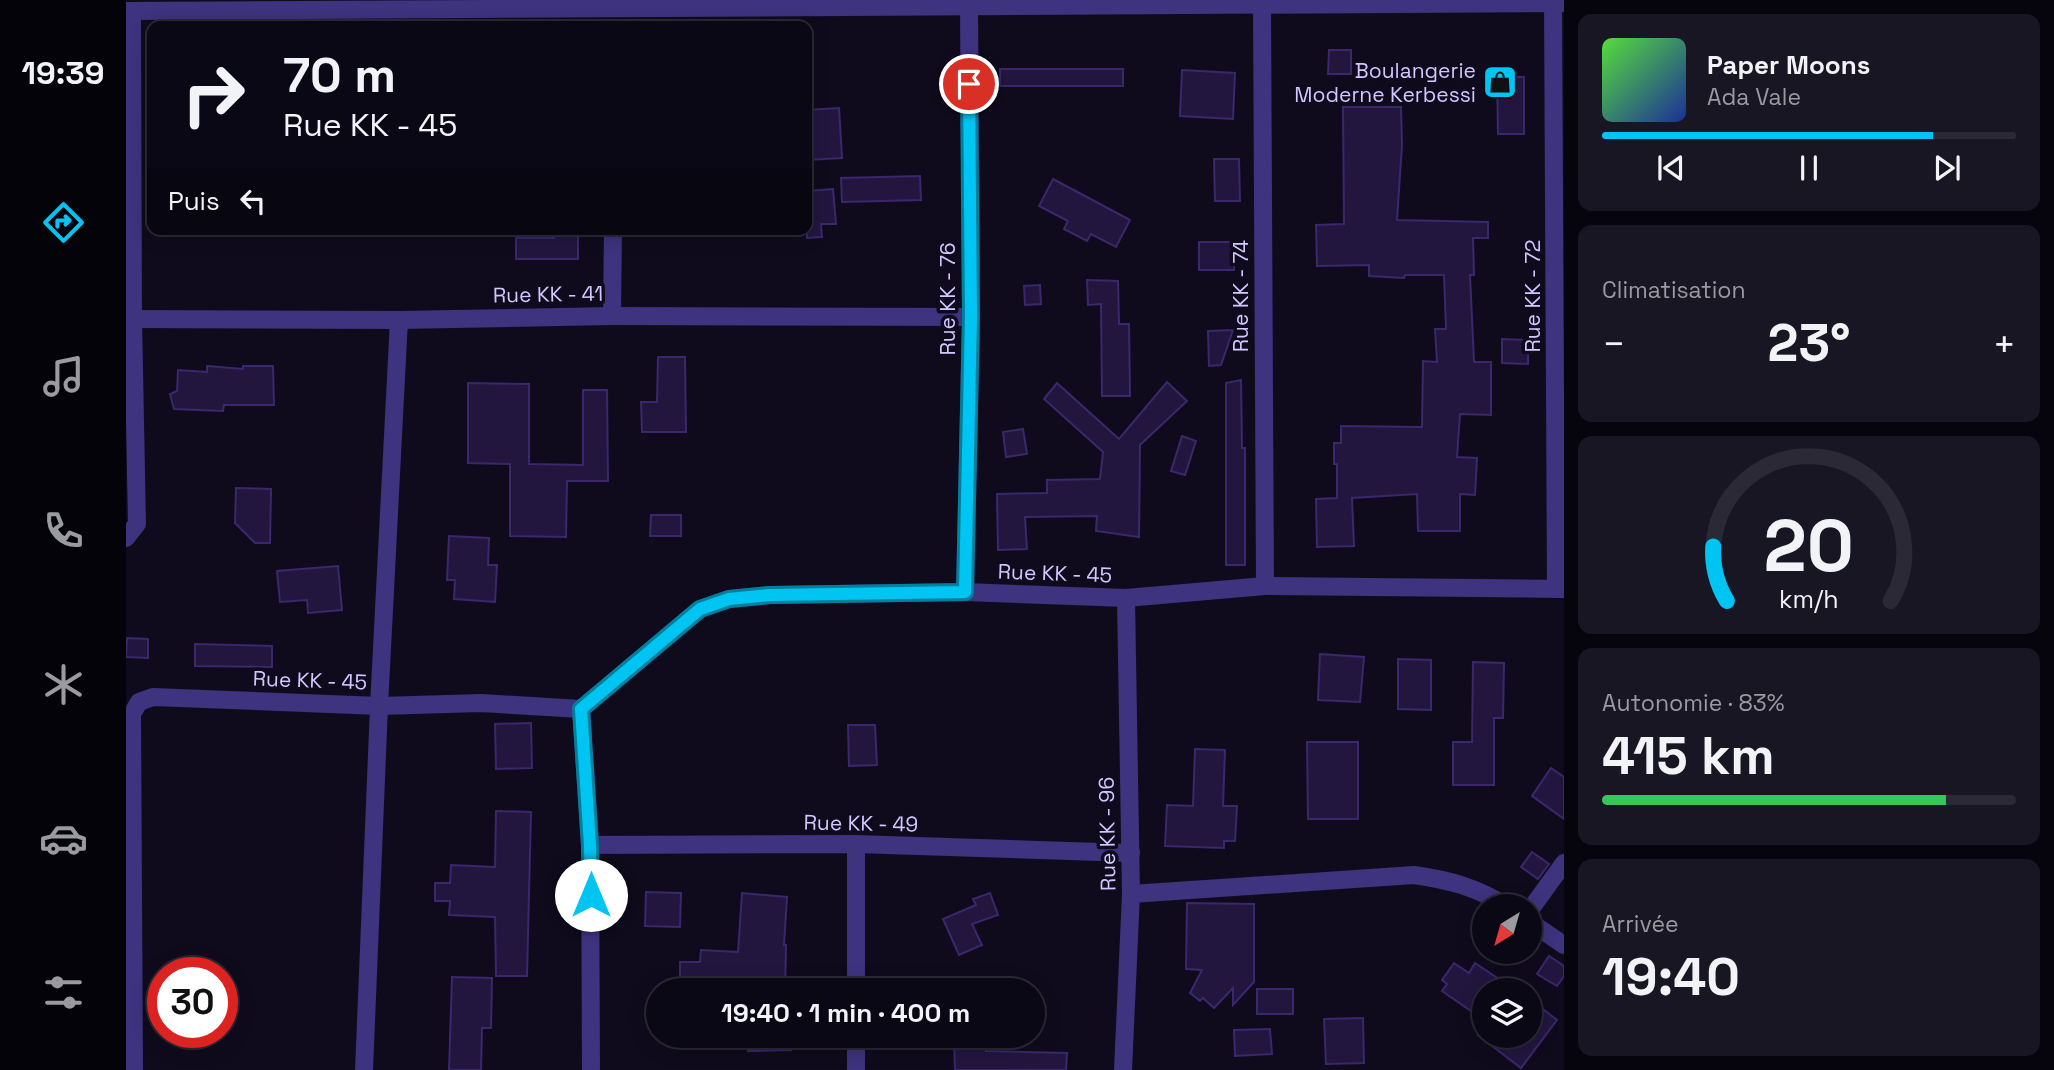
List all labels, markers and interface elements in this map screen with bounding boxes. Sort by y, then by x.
text: 70 m [283,44,396,106]
text: Paper Moons [1707,48,1870,82]
icon: right [168,49,259,140]
text: 19:39 [21,53,105,93]
pin [939,54,999,114]
place label: Boulangerie Moderne Kerbessi [1294,57,1476,108]
shop icon: Boulangerie Moderne Kerbessi [1481,63,1519,101]
icon: arrive [950,65,988,103]
text: Ada Vale [1707,82,1801,112]
text: Rue KK - 45 [283,105,457,145]
icon: previous [1652,149,1690,187]
icon: pause [1790,149,1828,187]
icon: next [1928,149,1966,187]
icon: left [234,182,272,220]
text: Puis [168,184,220,218]
icon: directions [39,198,88,247]
street label: Rue KK - 74 [1227,240,1254,352]
street label: Rue KK - 72 [1519,240,1546,353]
street label: Rue KK - 76 [934,242,961,356]
text: Climatisation [1602,275,1746,305]
street label: Rue KK - 41 [493,280,603,308]
text: 23° [1768,310,1851,376]
text: − [1602,320,1626,368]
text: + [1992,320,2016,368]
icon: music [39,352,88,401]
text: 20 [1764,499,1854,592]
icon: phone [39,506,88,555]
street label: Rue KK - 45 [997,558,1113,588]
text: km/h [1779,583,1839,615]
icon: climate [39,660,88,709]
street label: Rue KK - 45 [252,665,368,695]
text: Autonomie · 83% [1602,688,1784,718]
text: 415 km [1602,723,1775,789]
street label: Rue KK - 96 [1093,777,1121,891]
street label: Rue KK - 49 [803,809,919,837]
icon: car [39,814,88,863]
position arrow [554,858,628,932]
north arrow [1472,894,1542,964]
map controls [1472,894,1542,1048]
text: Arrivée [1602,909,1679,939]
text: 19:40 [1602,944,1740,1010]
speed limit sign: 30 [147,957,238,1048]
icon: filters [39,968,88,1017]
button: layers [1472,978,1542,1048]
text: 19:40 · 1 min · 400 m [721,996,970,1030]

